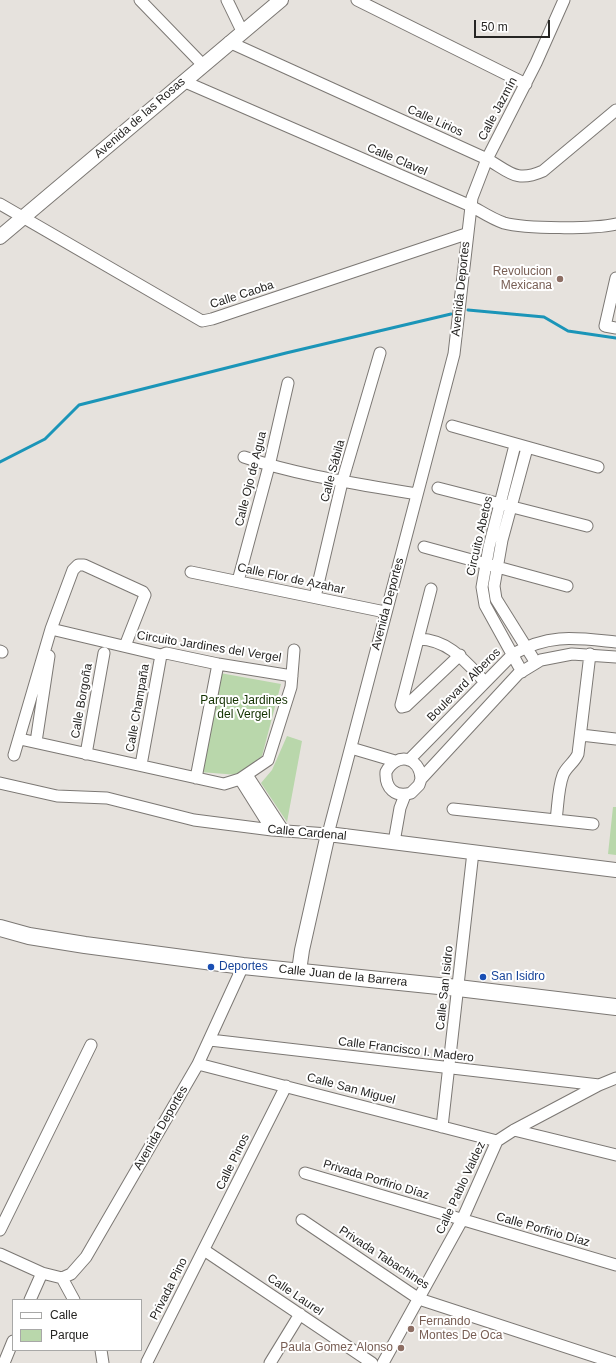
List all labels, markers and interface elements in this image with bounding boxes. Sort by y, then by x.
scale bar [476,12,552,38]
text: 50 m [481,20,508,34]
street label: Avenida de las Rosas [92,75,188,161]
street label: Calle Jazmín [475,75,521,143]
street label: Calle Lirios [405,102,465,140]
street label: Calle Clavel [365,141,429,179]
street label: Avenida Deportes [449,241,473,337]
place label: Revolucion Mexicana [493,265,552,293]
marker: Revolucion Mexicana [555,274,565,284]
street label: Calle Caoba [208,278,276,312]
street label: Calle Ojo de Agua [232,430,270,528]
street label: Calle Sábila [318,438,348,504]
street label: Circuito Abetos [464,495,496,577]
street label: Avenida Deportes [369,556,407,652]
street label: Calle Flor de Azahar [236,561,346,597]
street label: Circuito Jardines del Vergel [136,628,282,666]
street label: Boulevard Alberos [424,645,504,725]
street label: Calle Borgoña [68,662,96,740]
street label: Calle Champaña [123,663,153,753]
park label: Parque Jardines del Vergel [200,694,288,722]
street label: Calle Cardenal [267,822,347,844]
street label: Calle San Isidro [433,945,457,1031]
place label: Deportes [219,960,268,974]
marker: Deportes [206,962,216,972]
street label: Calle Juan de la Barrera [278,962,408,990]
place label: San Isidro [491,970,545,984]
marker: San Isidro [478,972,488,982]
street label: Calle Francisco I. Madero [337,1035,475,1065]
street label: Calle San Miguel [305,1070,397,1108]
street label: Avenida Deportes [131,1083,191,1173]
street label: Calle Pinos [213,1132,253,1192]
street label: Calle Pablo Valdez [433,1139,489,1237]
street label: Privada Porfirio Díaz [321,1157,431,1203]
street label: Calle Porfirio Díaz [495,1210,591,1250]
street label: Privada Tabachines [336,1223,432,1293]
street label: Privada Pino [147,1255,191,1323]
street label: Calle Laurel [264,1271,326,1319]
legend [12,1299,142,1351]
text: Calle [50,1308,77,1322]
place label: Fernando Montes De Oca [419,1315,502,1343]
marker: Fernando Montes De Oca [406,1324,416,1334]
text: Parque [50,1328,89,1342]
place label: Paula Gomez Alonso [280,1341,393,1355]
marker: Paula Gomez Alonso [396,1343,406,1353]

